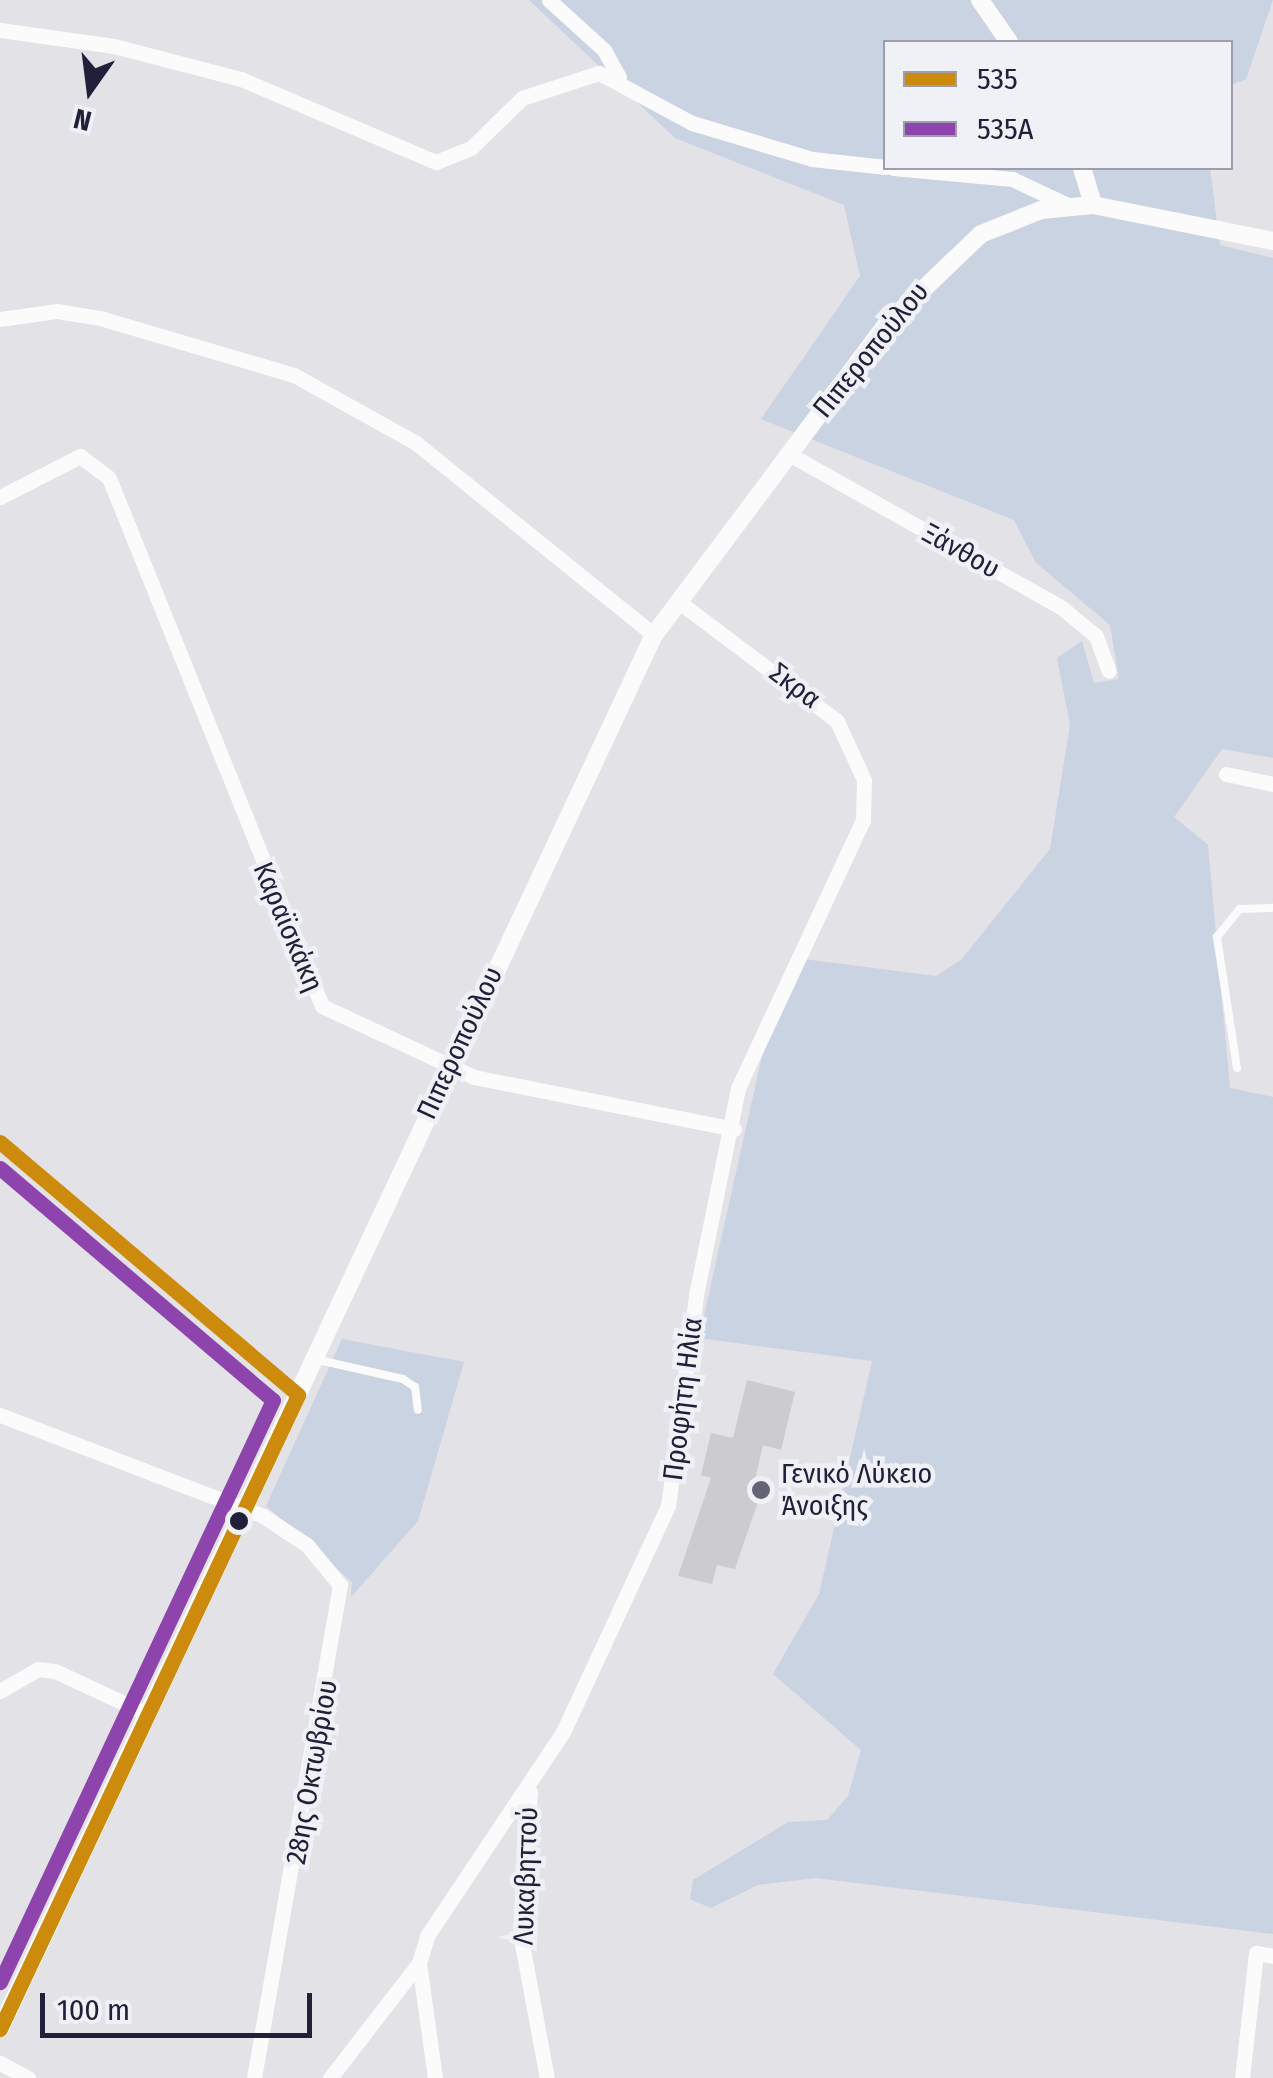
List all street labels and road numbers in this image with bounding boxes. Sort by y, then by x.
street label: Πιπεροπούλου [806,275,936,425]
street label: Ξάνθου [917,516,1005,586]
street label: Σκρα [763,656,827,716]
street label: Καραϊσκάκη [246,857,330,997]
street label: Πιπεροπούλου [410,961,510,1125]
street label: Προφήτη Ηλία [656,1316,710,1482]
street label: 28ης Οκτωβρίου [279,1677,345,1867]
street label: Λυκαβηττού [507,1806,545,1946]

